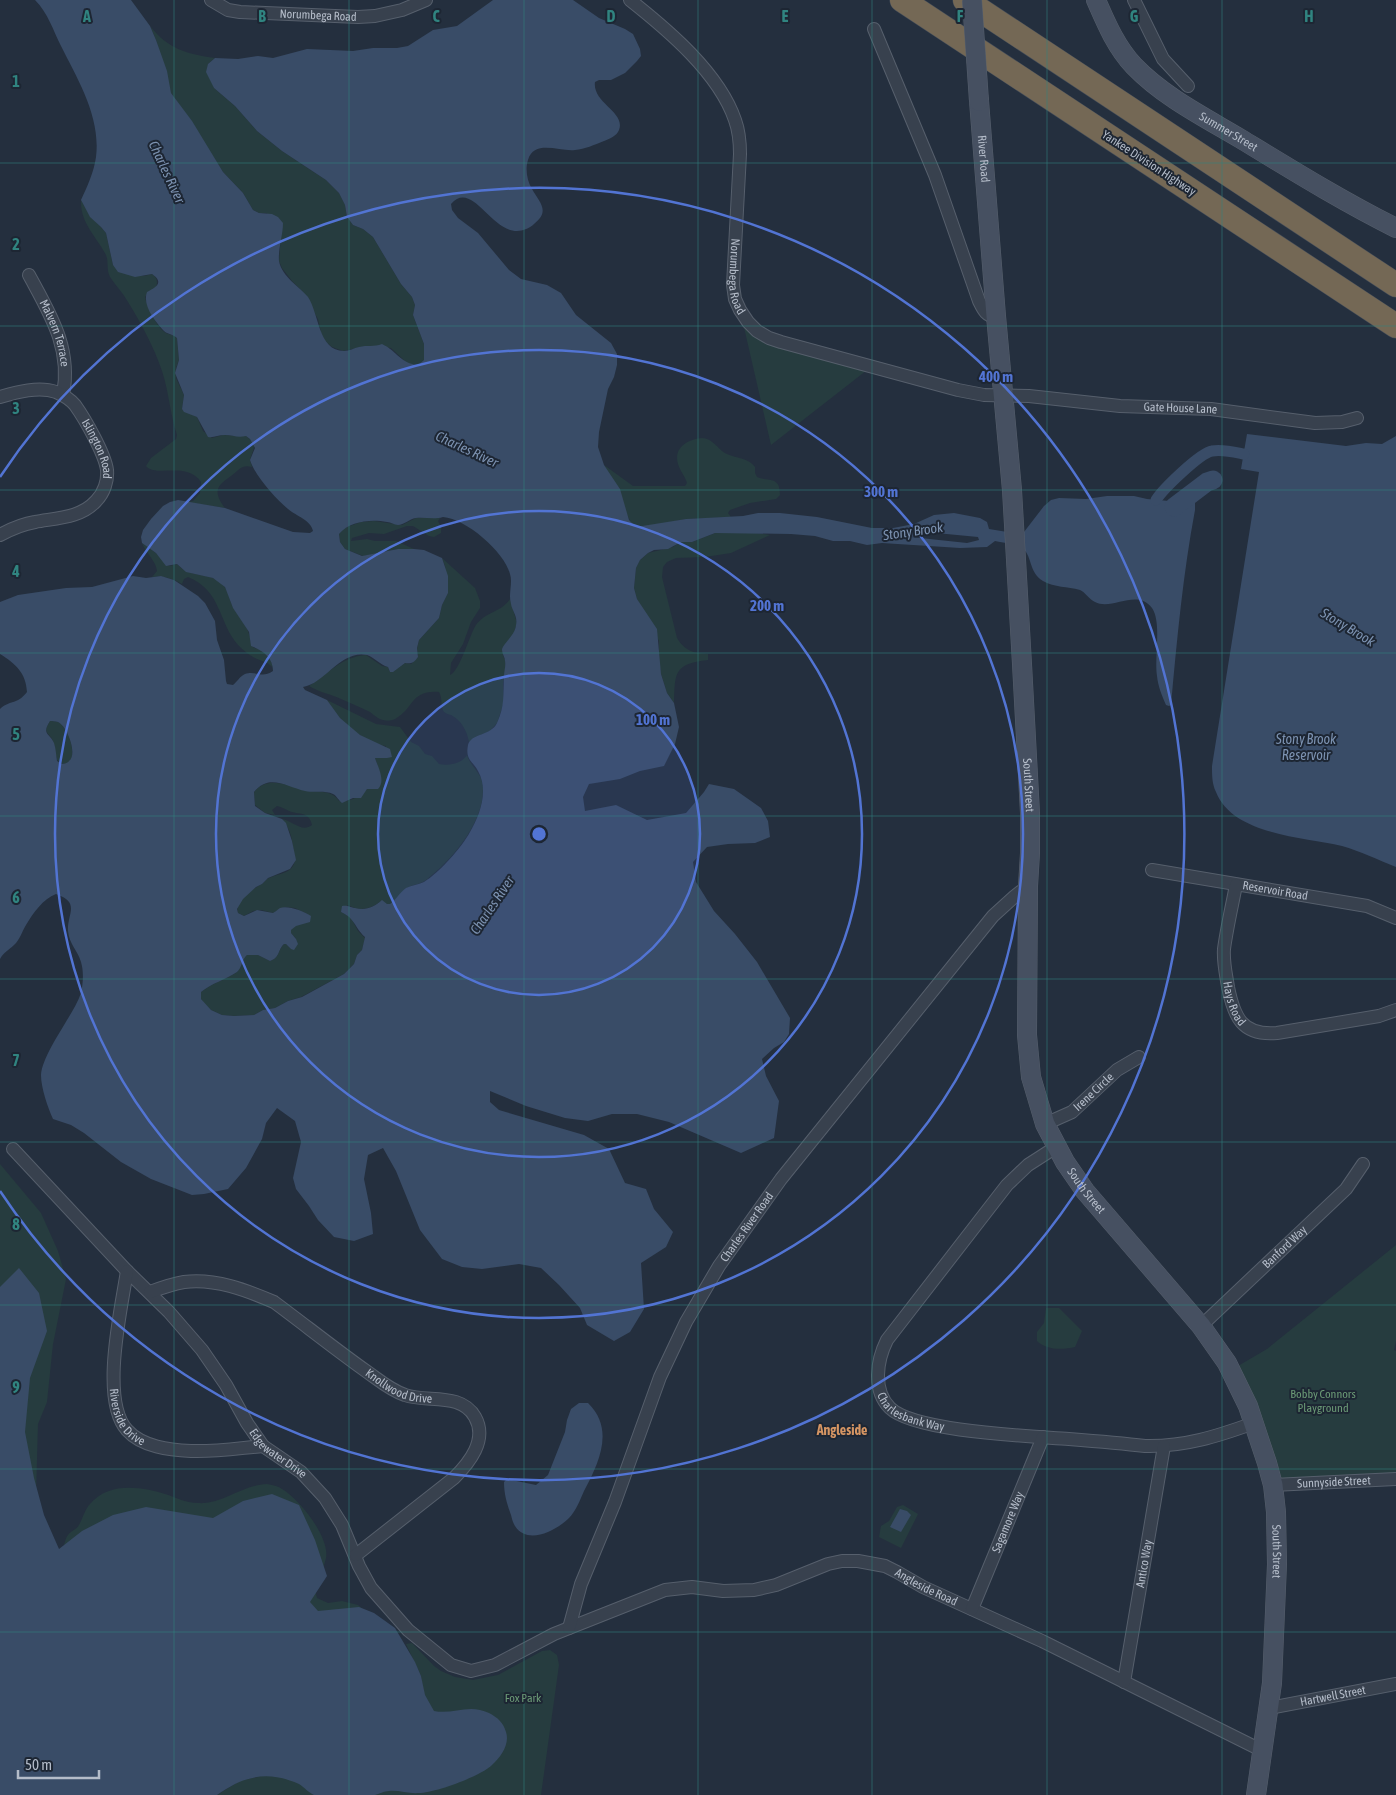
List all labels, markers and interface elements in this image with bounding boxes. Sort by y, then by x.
text: A [82,7,91,25]
text: B [258,7,266,25]
street label: Norumbega Road [279,7,357,24]
text: C [432,7,440,25]
text: D [607,7,616,25]
text: E [782,7,789,25]
text: F [957,7,964,25]
text: G [1130,7,1139,25]
text: H [1304,7,1314,25]
text: 1 [12,72,20,90]
street label: Summer Street [1197,109,1261,155]
street label: Yankee Division Highway [1099,127,1199,199]
street label: River Road [975,135,992,183]
water label: Charles River [146,138,189,206]
text: 2 [12,235,20,253]
street label: Norumbega Road [726,238,748,317]
street label: Malvern Terrace [37,297,72,367]
text: 400 m [978,368,1013,385]
text: 3 [12,399,20,417]
street label: Gate House Lane [1143,400,1218,417]
street label: Islington Road [79,416,114,479]
water label: Charles River [433,428,501,471]
text: 300 m [864,483,898,500]
water label: Stony Brook [881,519,945,543]
text: 4 [11,562,20,580]
text: 200 m [750,597,784,614]
water label: Stony Brook [1317,604,1379,650]
text: 100 m [636,711,670,728]
text: 5 [12,725,20,743]
water label: Stony Brook Reservoir [1275,731,1337,763]
street label: South Street [1020,758,1037,813]
centre of rings [530,825,548,843]
water label: Charles River [467,872,518,937]
street label: Reservoir Road [1242,878,1309,903]
text: 6 [12,888,20,906]
street label: Hays Road [1220,980,1249,1029]
text: 7 [12,1051,20,1069]
street label: Irene Circle [1071,1070,1116,1114]
street label: South Street [1064,1165,1109,1217]
street label: Charles River Road [717,1190,776,1264]
text: 8 [12,1215,20,1233]
street label: Banford Way [1259,1223,1310,1271]
street label: Knollwood Drive [363,1366,433,1406]
text: 9 [12,1378,20,1396]
park label: Bobby Connors Playground [1290,1387,1356,1415]
street label: Riverside Drive [107,1388,147,1448]
street label: Charlesbank Way [874,1390,946,1434]
district label: Angleside [816,1422,867,1438]
street label: Edgewater Drive [246,1426,310,1481]
street label: Sunnyside Street [1297,1473,1372,1491]
street label: Sagamore Way [989,1489,1027,1555]
street label: South Street [1269,1524,1284,1579]
street label: Antico Way [1133,1539,1155,1589]
street label: Angleside Road [893,1565,960,1609]
street label: Hartwell Street [1299,1683,1367,1709]
park label: Fox Park [505,1691,542,1705]
scale bar [18,1748,99,1780]
text: 50 m [25,1756,52,1773]

